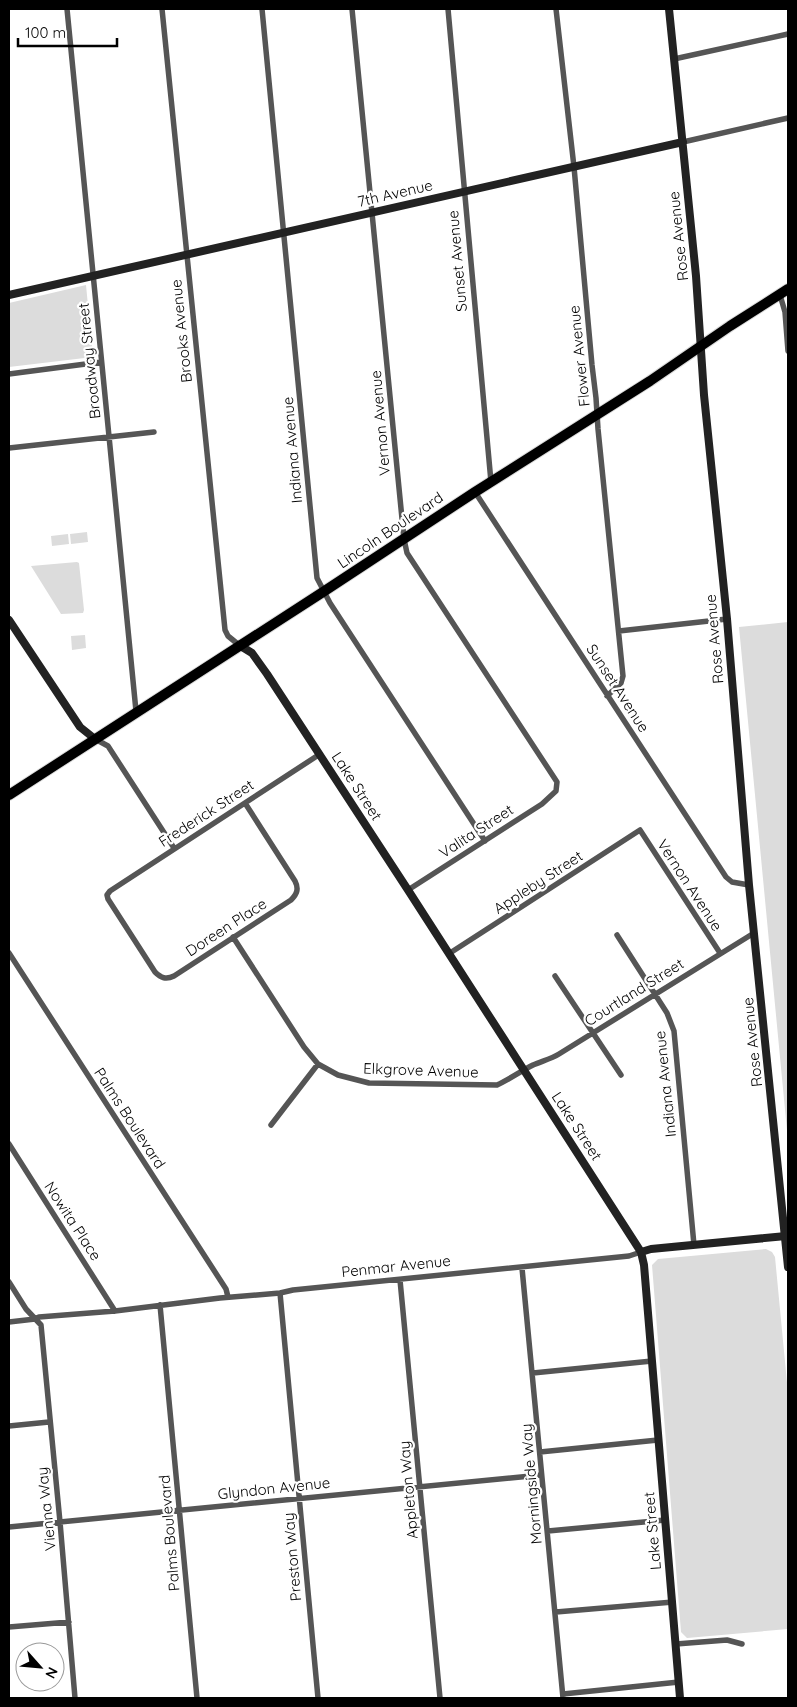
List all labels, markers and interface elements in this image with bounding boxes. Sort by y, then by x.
scale bar [18,15,116,47]
text: 100 m [25,23,66,42]
street label: 7th Avenue [355,175,435,211]
street label: Rose Avenue [664,190,692,282]
street label: Sunset Avenue [443,210,471,312]
street label: Brooks Avenue [166,278,196,384]
street label: Broadway Street [73,302,105,420]
street label: Flower Avenue [564,304,594,408]
street label: Vernon Avenue [366,370,394,476]
street label: Indiana Avenue [278,396,306,504]
street label: Lincoln Boulevard [334,488,446,572]
street label: Rose Avenue [701,593,727,685]
street label: Sunset Avenue [582,640,654,736]
street label: Lake Street [328,748,386,824]
street label: Frederick Street [155,775,257,851]
street label: Valita Street [435,800,517,862]
street label: Vernon Avenue [653,836,727,934]
street label: Appleby Street [490,846,586,918]
street label: Doreen Place [182,894,270,960]
street label: Courtland Street [581,954,687,1030]
street label: Rose Avenue [738,996,766,1088]
street label: Indiana Avenue [650,1030,680,1138]
street label: Elkgrove Avenue [363,1058,479,1082]
street label: Palms Boulevard [90,1064,170,1172]
street label: Lake Street [548,1088,606,1164]
street label: Nowita Place [40,1178,106,1264]
street label: Penmar Avenue [340,1251,452,1281]
street label: Morningside Way [516,1423,546,1545]
street label: Appleton Way [394,1440,422,1540]
street label: Vienna Way [32,1466,60,1552]
street label: Glyndon Avenue [217,1473,331,1503]
street label: Palms Boulevard [154,1474,184,1592]
street label: Lake Street [639,1491,665,1571]
street label: Preston Way [279,1512,305,1602]
north arrow [15,1642,65,1692]
text: N [41,1664,62,1682]

